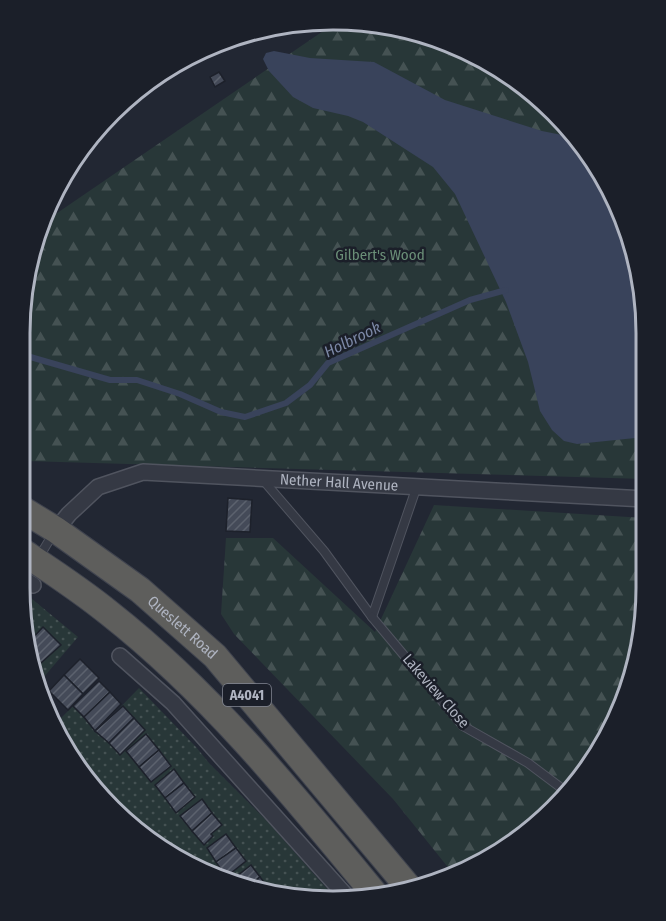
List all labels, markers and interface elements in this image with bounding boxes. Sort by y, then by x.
park label: Gilbert's Wood [335,246,425,264]
water label: Holbrook [321,318,384,361]
street label: Nether Hall Avenue [279,470,399,495]
street label: Queslett Road [144,592,221,663]
street label: Lakeview Close [399,650,473,732]
road number: A4041 [223,684,271,706]

